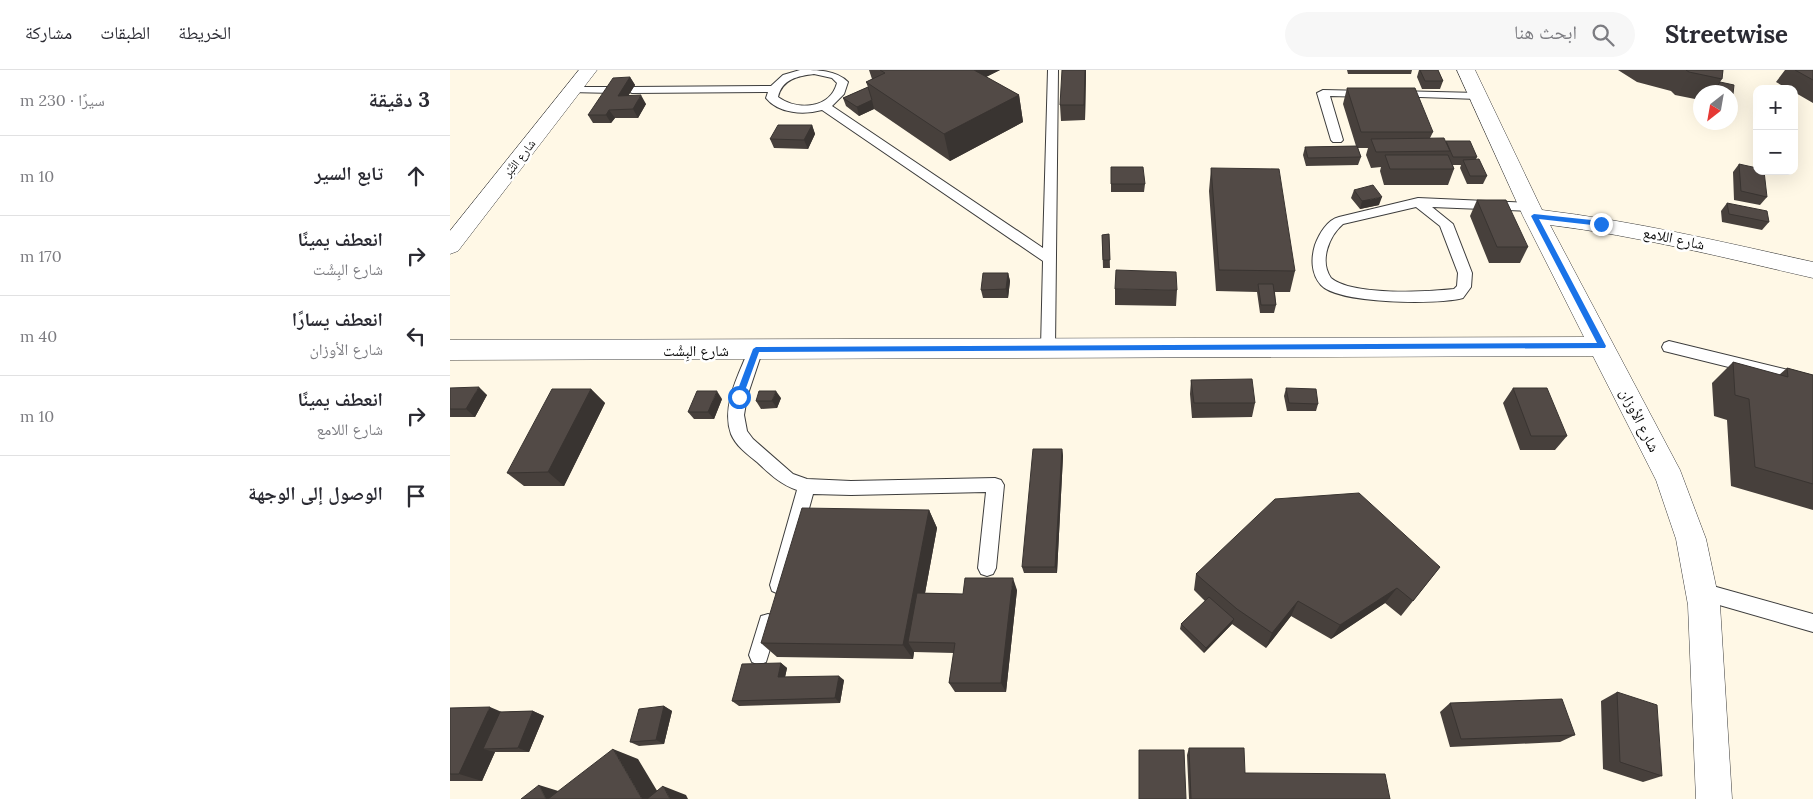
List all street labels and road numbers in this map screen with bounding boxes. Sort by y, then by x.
street label: شارع التِّبْر [499,136,539,181]
street label: شارع اللامع [1641,222,1707,255]
street label: شارع البِشْت [663,341,729,362]
street label: شارع الأوزان [1615,385,1664,456]

